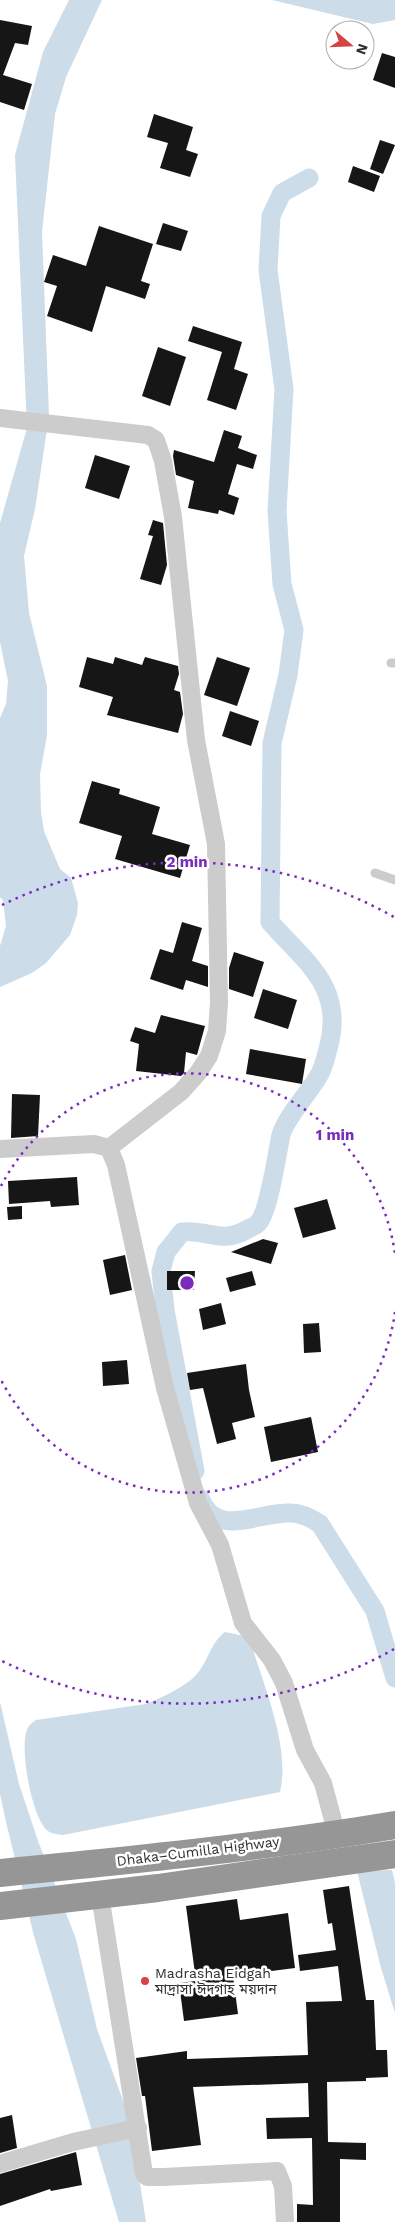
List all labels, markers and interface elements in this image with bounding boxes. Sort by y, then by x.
north arrow [325,20,375,70]
text: N [353,42,372,57]
text: 2 min [166,853,208,871]
text: 1 min [316,1126,354,1144]
centre of rings [178,1274,196,1292]
street label: Dhaka–Cumilla Highway [116,1833,281,1869]
place label: Madrasha Eidgah মাদ্রাসা ঈদগাহ ময়দান [154,1965,277,1997]
marker: Madrasha Eidgah মাদ্রাসা ঈদগাহ ময়দান [139,1975,151,1987]

